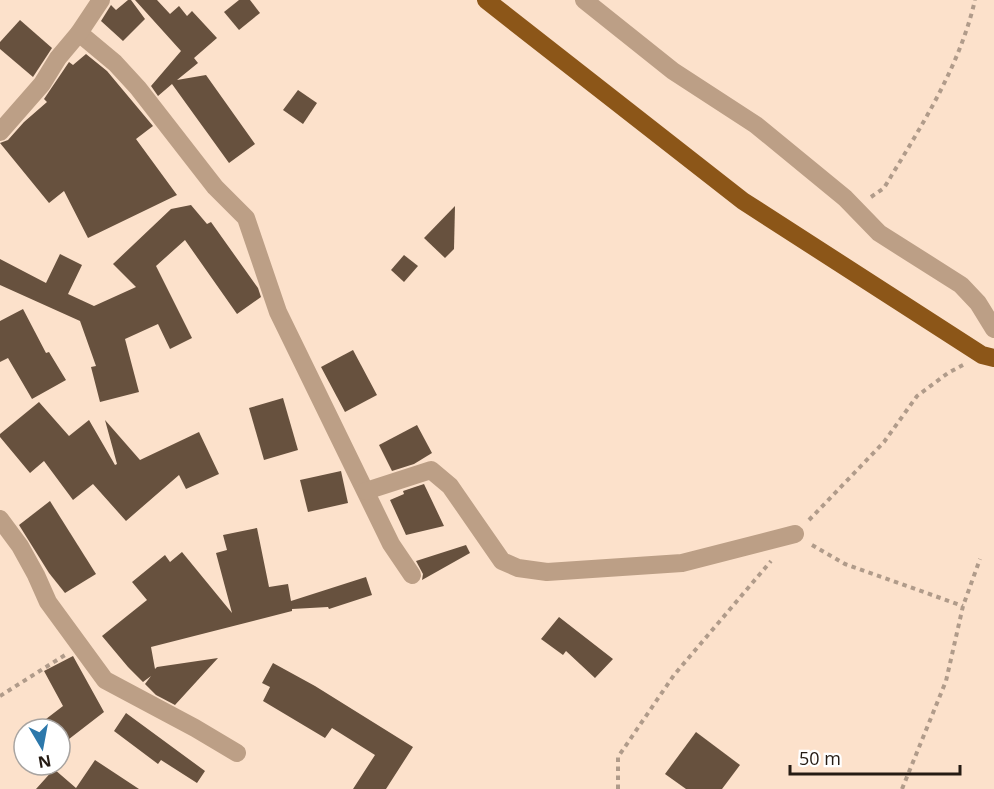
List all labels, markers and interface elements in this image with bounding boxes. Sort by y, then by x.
north arrow [12,717,72,777]
scale bar [790,738,960,776]
text: 50 m [799,746,841,770]
text: N [36,750,53,774]

